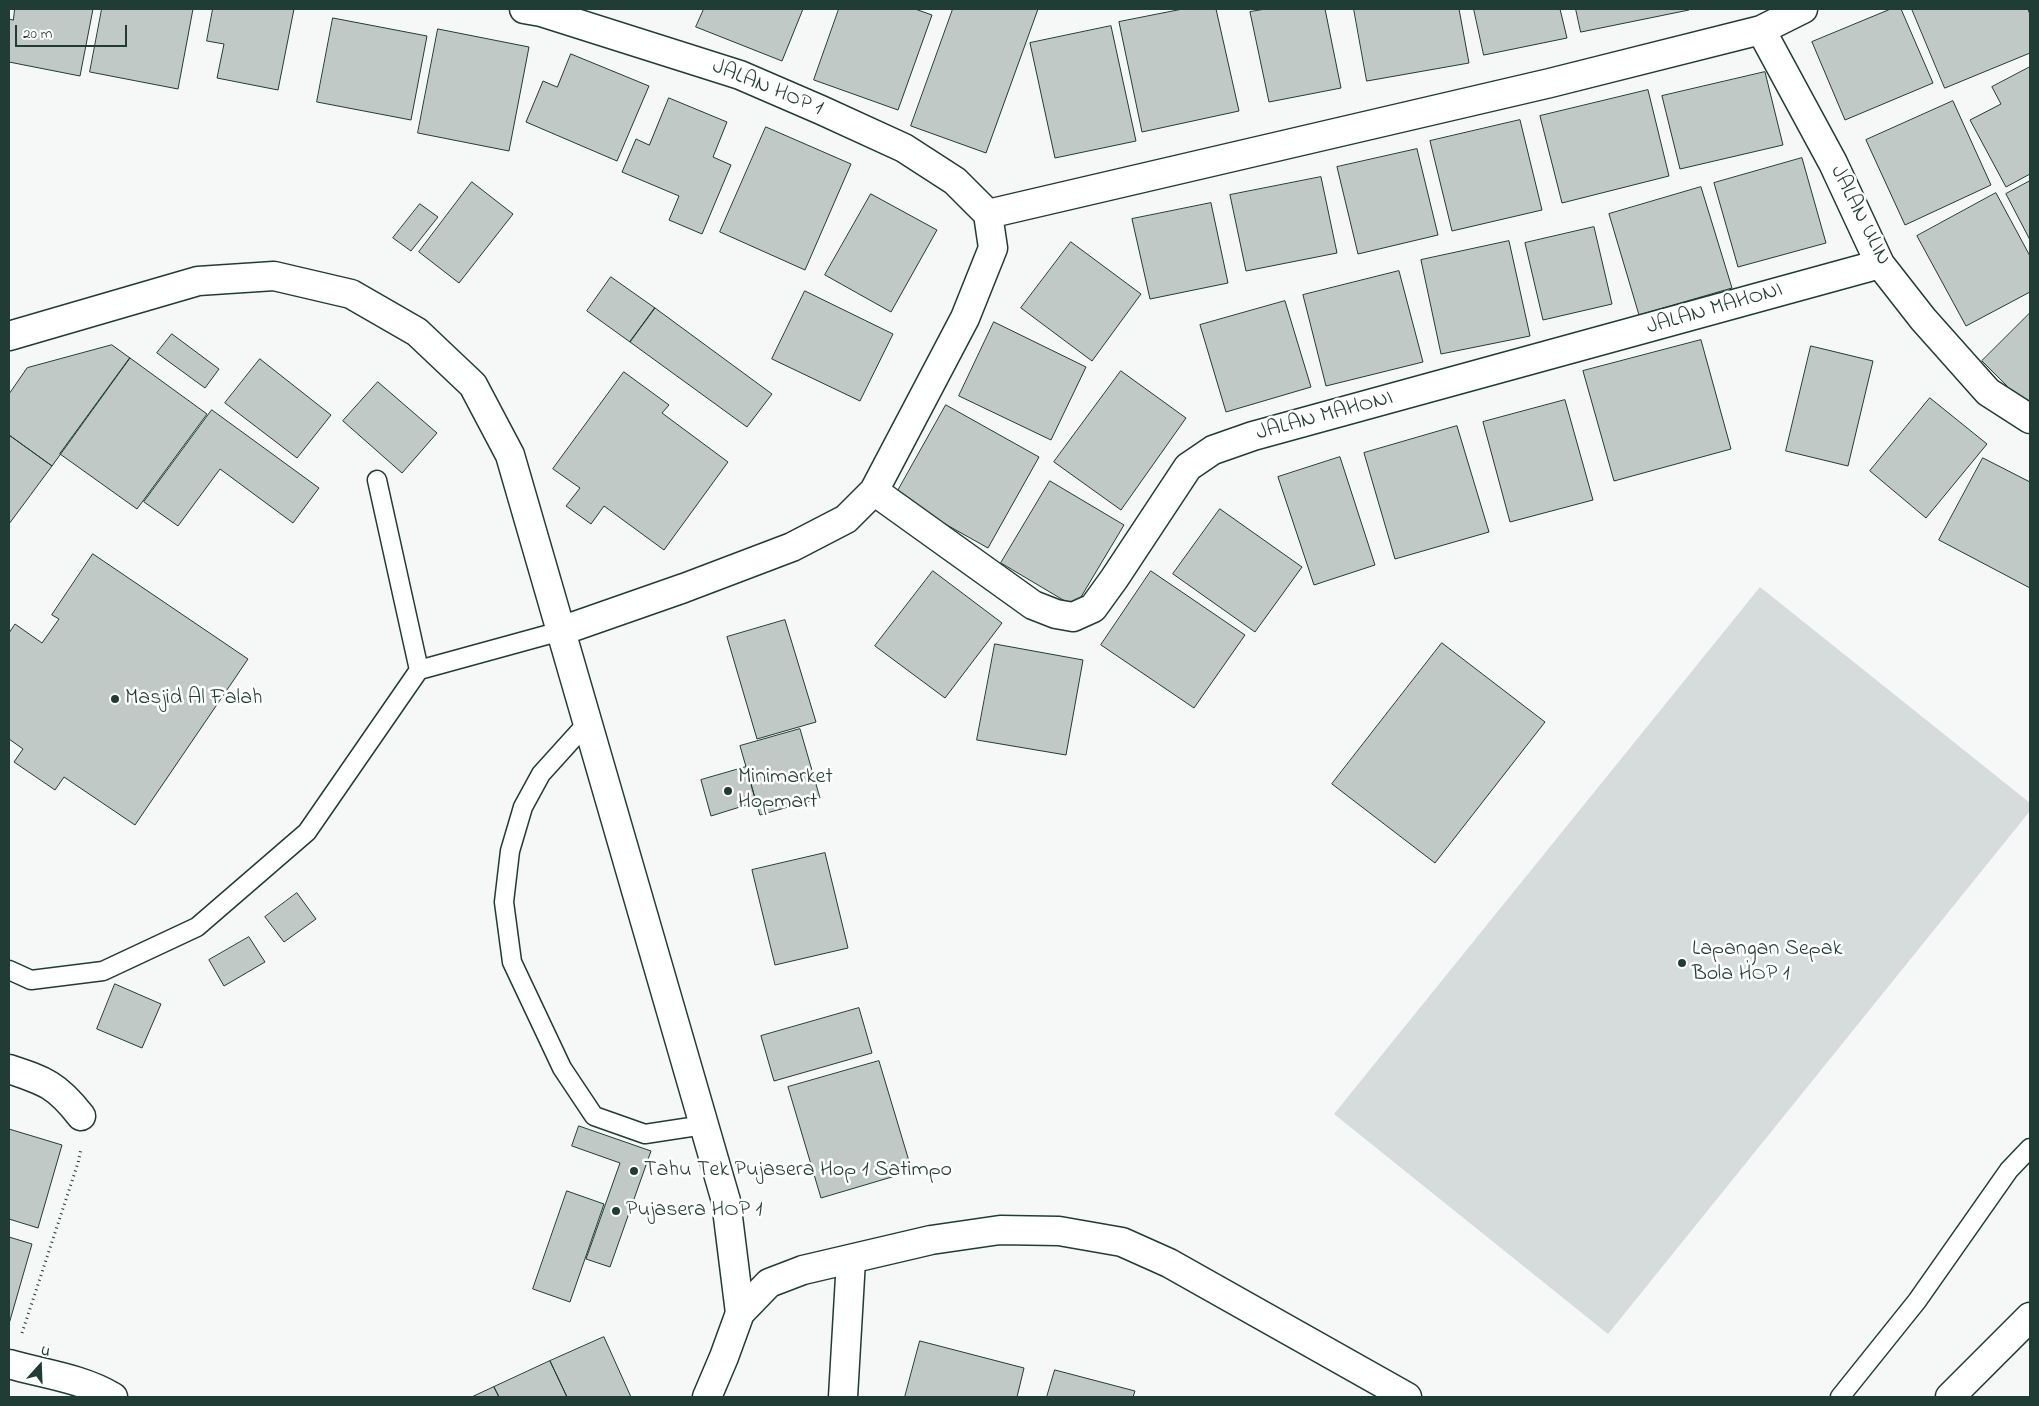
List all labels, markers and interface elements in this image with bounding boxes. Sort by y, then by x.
scale bar [18,15,130,47]
text: 20 m [23,23,52,45]
street label: JALAN HOP 1 [708,55,826,123]
street label: JALAN ULIN [1823,162,1895,270]
street label: JALAN MAHONI [1644,278,1786,342]
street label: JALAN MAHONI [1254,386,1396,448]
place label: Masjid Al Falah [125,686,263,712]
marker: Masjid Al Falah [109,693,121,705]
place label: Minimarket Hopmart [738,765,833,816]
marker: Minimarket Hopmart [722,785,734,797]
place label: Lapangan Sepak Bola HOP 1 [1692,937,1842,988]
marker: Lapangan Sepak Bola HOP 1 [1676,957,1688,969]
place label: Tahu Tek Pujasera Hop 1 Satimpo [644,1158,952,1184]
marker: Tahu Tek Pujasera Hop 1 Satimpo [628,1165,640,1177]
place label: Pujasera HOP 1 [626,1198,763,1224]
marker: Pujasera HOP 1 [610,1205,622,1217]
text: U [38,1340,53,1363]
north arrow [15,1341,65,1391]

